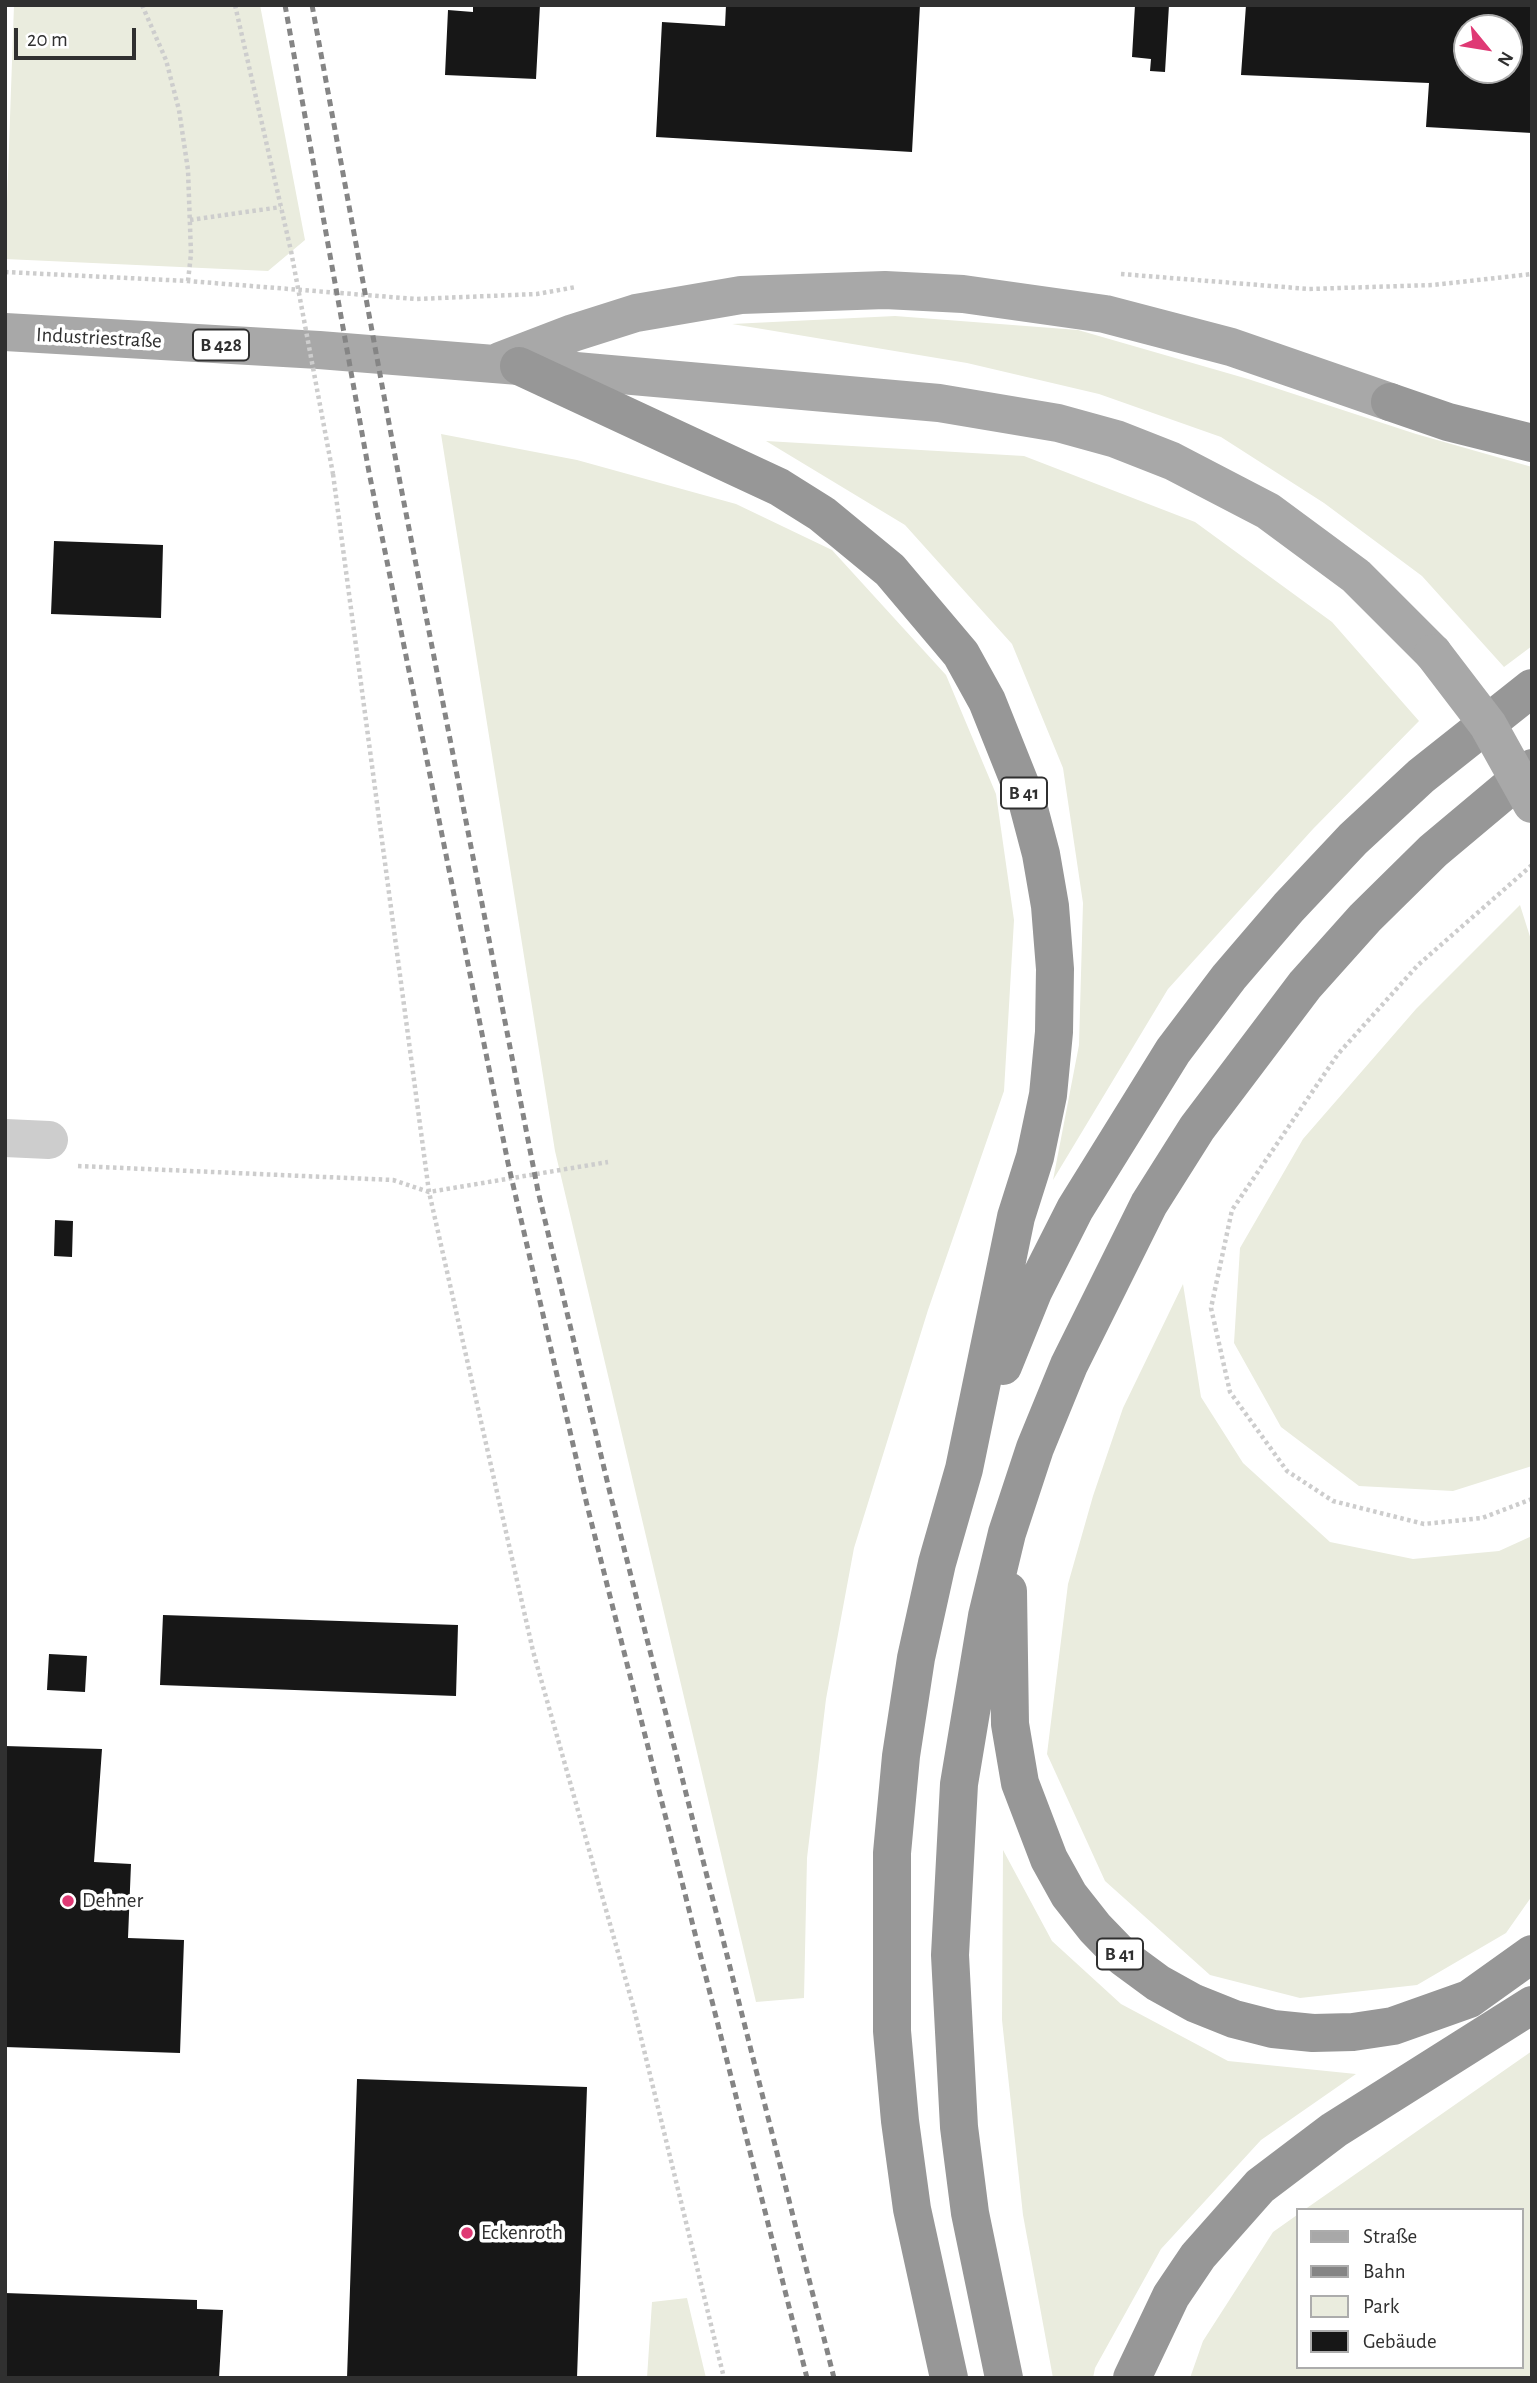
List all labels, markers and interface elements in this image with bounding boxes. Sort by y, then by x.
scale bar [18,14,140,58]
north arrow [1453,14,1523,84]
text: 20 m [27,29,68,50]
text: N [1493,48,1516,69]
street label: Industriestraße [35,322,163,354]
road number: B 428 [193,330,249,360]
road number: B 41 [1001,778,1047,808]
place label: Dehner [82,1888,143,1914]
marker: Dehner [60,1893,76,1909]
road number: B 41 [1097,1938,1143,1970]
legend [1296,2208,1523,2369]
place label: Eckenroth [481,2220,563,2246]
marker: Eckenroth [459,2225,475,2241]
text: Straße [1363,2226,1417,2247]
text: Bahn [1363,2261,1406,2282]
text: Park [1363,2296,1399,2317]
text: Gebäude [1363,2331,1437,2352]

